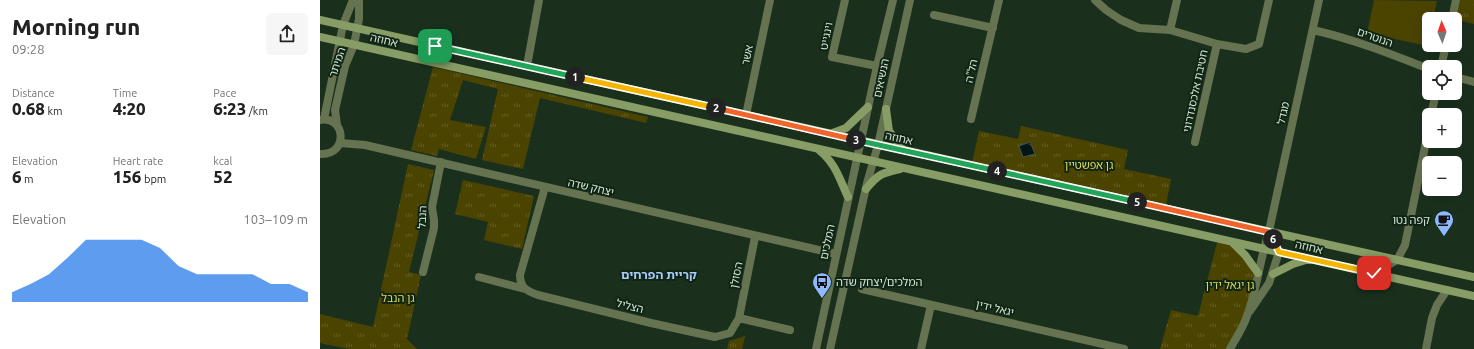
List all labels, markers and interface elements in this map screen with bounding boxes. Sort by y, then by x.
north arrow [1422,12,1462,52]
map controls [1422,12,1462,196]
button: share [266,13,308,55]
text: Morning run [12,14,140,39]
street label: וינגייט [817,21,835,51]
street label: הנוטרים [1355,25,1395,49]
pin [418,29,452,63]
street label: אחוזה [369,31,399,49]
icon: arrive [424,35,446,57]
text: 09:28 [12,42,45,56]
street label: אשר [739,44,755,66]
street label: המיתר [327,46,347,78]
street label: חטיבת אלכסנדרוני [1180,49,1210,133]
street label: הנשיאים [871,57,891,99]
street label: הל"ה [962,58,980,84]
button: locate [1422,60,1462,100]
pin: 1 [565,67,585,87]
text: 1 [572,71,578,83]
text: Distance [12,87,55,99]
text: Time [113,87,137,99]
text: Pace [213,87,237,99]
pin: 2 [706,98,726,118]
text: 0.68 [12,99,45,118]
text: 4:20 [113,99,146,118]
text: 6:23 [213,99,246,118]
street label: מגדל [1275,100,1291,126]
text: 2 [713,102,719,114]
text: km [45,105,63,117]
text: /km [246,105,268,117]
button: + [1422,108,1462,148]
street label: אחוזה [884,129,914,147]
pin: 3 [846,130,866,150]
text: 3 [853,134,859,146]
text: Elevation [12,155,58,167]
text: Heart rate [113,155,163,167]
text: kcal [213,155,232,167]
button: − [1422,156,1462,196]
park label: גן אפשטיין [1065,159,1113,171]
pin: 4 [987,161,1007,181]
text: 4 [994,165,1000,177]
text: 6 [12,167,22,186]
text: 156 [113,167,141,186]
text: 52 [213,167,233,186]
text: m [22,173,34,185]
text: bpm [141,173,166,185]
street label: יצחק שדה [567,176,615,198]
pin: 5 [1127,192,1147,212]
text: 5 [1134,196,1140,208]
street label: הנבל [416,205,428,229]
cafe icon: קפה נטו [1433,209,1455,237]
text: Elevation [12,212,66,226]
text: 103–109 m [243,212,308,226]
place label: קפה נטו [1393,214,1430,226]
street label: המלכים [817,223,837,261]
pin: 6 [1263,229,1283,249]
text: 6 [1270,233,1276,245]
street label: אחוזה [1294,238,1324,256]
pin [1357,256,1391,290]
street label: הסולן [727,261,745,289]
icon: check [1363,262,1385,284]
district label: קריית הפרחים [621,268,697,281]
bus stop icon: המלכים/יצחק שדה [811,271,833,299]
place label: המלכים/יצחק שדה [836,276,923,288]
park label: גן יגאל ידין [1206,279,1254,291]
park label: גן הנבל [381,292,415,304]
street label: הצליל [615,297,645,315]
street label: יגאל ידין [975,298,1015,318]

